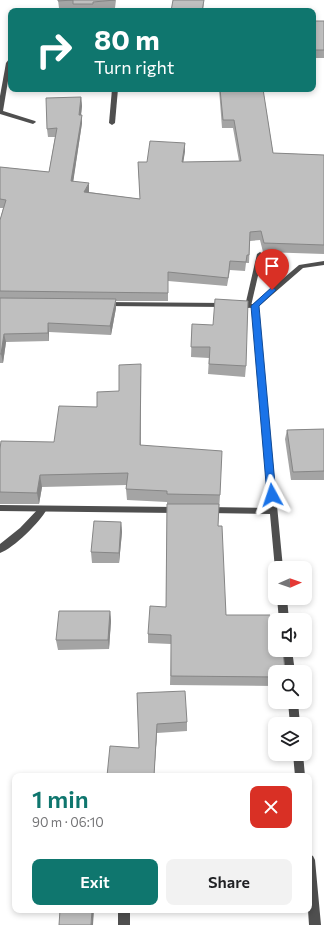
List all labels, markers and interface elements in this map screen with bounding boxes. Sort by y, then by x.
text: 80 m [94,22,160,56]
icon: right [28,24,80,76]
text: Turn right [94,56,174,78]
pin [255,249,289,290]
icon: arrive [261,255,283,277]
position arrow [251,474,293,516]
north arrow [268,561,312,605]
map controls [268,561,312,761]
button: sound [268,613,312,657]
button: search [268,665,312,709]
button: layers [268,717,312,761]
text: 1 min [32,784,89,813]
button: close [250,786,292,828]
text: 90 m · 06:10 [32,814,104,830]
button: Exit [32,859,158,905]
button: Share [166,859,292,905]

